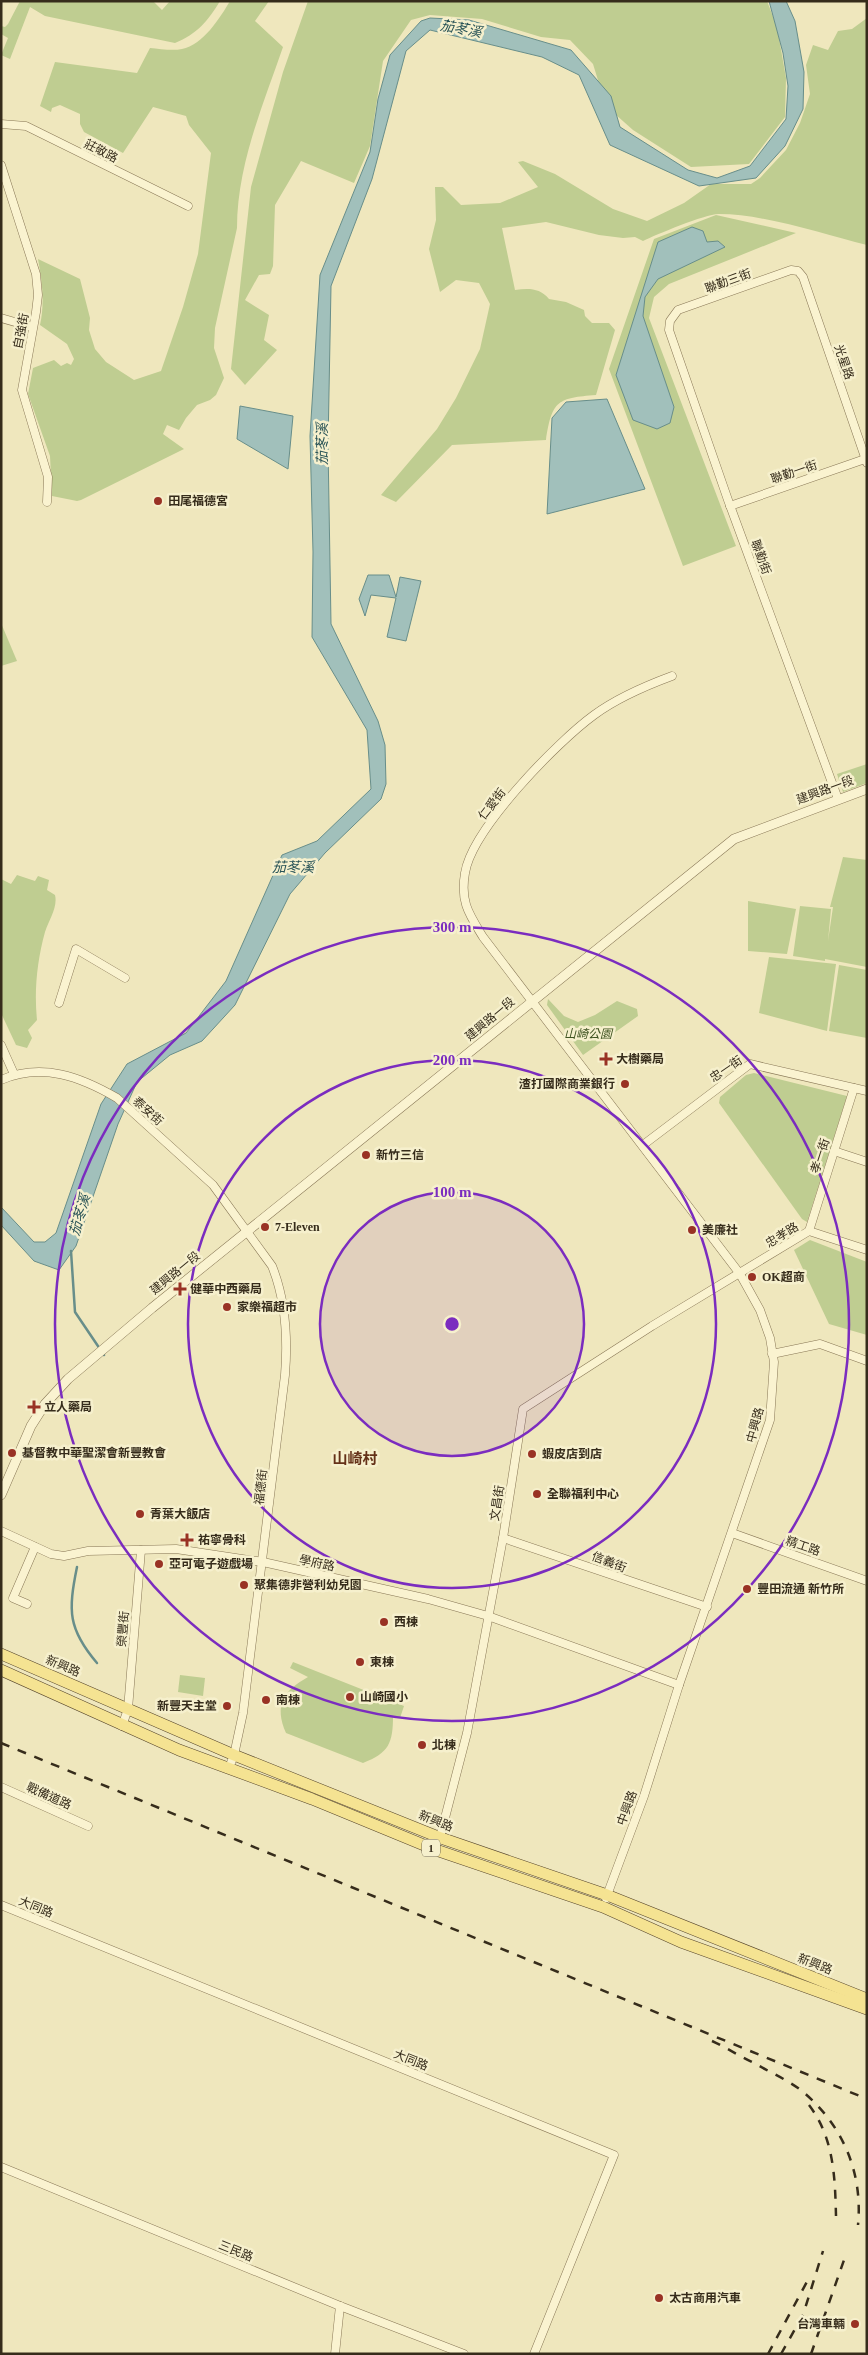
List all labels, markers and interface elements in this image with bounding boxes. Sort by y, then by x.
water label: 茄苳溪 [439,18,485,40]
street label: 莊敬路 [82,137,120,165]
street label: 聯勤三街 [703,266,753,296]
street label: 自強街 [11,312,31,350]
street label: 光星路 [832,343,856,381]
water label: 茄苳溪 [315,421,330,465]
street label: 聯勤一街 [769,458,819,486]
place label: 田尾福德宮 [168,494,228,508]
marker: 田尾福德宮 [152,495,164,507]
street label: 聯勤街 [748,538,774,576]
street label: 建興路一段 [794,773,856,807]
street label: 仁愛街 [475,786,509,822]
water label: 茄苳溪 [272,860,316,875]
text: 300 m [433,919,472,935]
street label: 建興路一段 [463,994,517,1044]
park label: 山崎公園 [564,1027,614,1041]
text: 200 m [433,1052,472,1068]
place label: 大樹藥局 [616,1052,664,1066]
marker: 大樹藥局 [600,1053,612,1065]
street label: 忠一街 [707,1053,745,1085]
place label: 渣打國際商業銀行 [519,1077,615,1091]
marker: 渣打國際商業銀行 [619,1078,631,1090]
street label: 泰安街 [130,1094,166,1128]
street label: 孝一街 [808,1137,832,1175]
place label: 新竹三信 [376,1148,424,1162]
marker: 新竹三信 [360,1149,372,1161]
text: 100 m [433,1184,472,1200]
water label: 茄苳溪 [67,1191,94,1237]
place label: 7-Eleven [275,1220,320,1234]
street label: 忠孝路 [763,1220,801,1250]
marker: 7-Eleven [259,1221,271,1233]
place label: 美廉社 [702,1223,738,1237]
marker: 美廉社 [686,1224,698,1236]
street label: 建興路一段 [147,1249,203,1297]
place label: OK超商 [762,1270,805,1284]
marker: OK超商 [746,1271,758,1283]
place label: 健華中西藥局 [190,1282,262,1296]
marker: 健華中西藥局 [174,1283,186,1295]
place label: 家樂福超市 [237,1300,297,1314]
marker: 家樂福超市 [221,1301,233,1313]
centre of rings [443,1315,461,1333]
place label: 立人藥局 [44,1400,92,1414]
marker: 立人藥局 [28,1401,40,1413]
street label: 中興路 [744,1406,766,1444]
place label: 基督教中華聖潔會新豐教會 [22,1446,166,1460]
marker: 基督教中華聖潔會新豐教會 [6,1447,18,1459]
place label: 蝦皮店到店 [542,1447,602,1461]
marker: 蝦皮店到店 [526,1448,538,1460]
district label: 山崎村 [332,1450,378,1467]
street label: 福德街 [252,1468,270,1506]
street label: 文昌街 [487,1484,507,1522]
place label: 全聯福利中心 [547,1487,619,1501]
marker: 全聯福利中心 [531,1488,543,1500]
place label: 青葉大飯店 [150,1507,210,1521]
marker: 青葉大飯店 [134,1508,146,1520]
marker: 祐寧骨科 [180,1533,194,1547]
place label: 祐寧骨科 [198,1533,246,1547]
street label: 精工路 [784,1534,822,1558]
street label: 信義街 [590,1549,628,1575]
street label: 學府路 [298,1552,336,1574]
place label: 亞可電子遊戲場 [169,1557,253,1571]
marker: 亞可電子遊戲場 [153,1558,165,1570]
place label: 聚集德非營利幼兒園 [254,1578,362,1592]
marker: 聚集德非營利幼兒園 [238,1579,250,1591]
place label: 豐田流通 新竹所 [757,1582,844,1596]
marker: 豐田流通 新竹所 [741,1583,753,1595]
street label: 榮豐街 [114,1610,132,1648]
place label: 西棟 [394,1615,418,1629]
marker: 西棟 [378,1616,390,1628]
street label: 新興路 [44,1653,82,1679]
place label: 東棟 [370,1655,394,1669]
marker: 東棟 [354,1656,366,1668]
place label: 山崎國小 [360,1690,408,1704]
marker: 山崎國小 [344,1691,356,1703]
place label: 南棟 [276,1693,300,1707]
marker: 南棟 [260,1694,272,1706]
place label: 新豐天主堂 [157,1699,217,1713]
marker: 新豐天主堂 [221,1700,233,1712]
place label: 北棟 [432,1738,456,1752]
marker: 北棟 [416,1739,428,1751]
street label: 戰備道路 [24,1780,74,1812]
street label: 中興路 [614,1789,640,1827]
street label: 新興路 [417,1808,455,1834]
road number: 1 [422,1840,440,1856]
street label: 大同路 [17,1894,55,1920]
street label: 新興路 [796,1951,834,1977]
street label: 大同路 [392,2047,430,2073]
street label: 三民路 [217,2238,255,2264]
place label: 太古商用汽車 [669,2291,741,2305]
marker: 太古商用汽車 [653,2292,665,2304]
place label: 台灣車輛 [797,2317,845,2331]
marker: 台灣車輛 [849,2318,861,2330]

